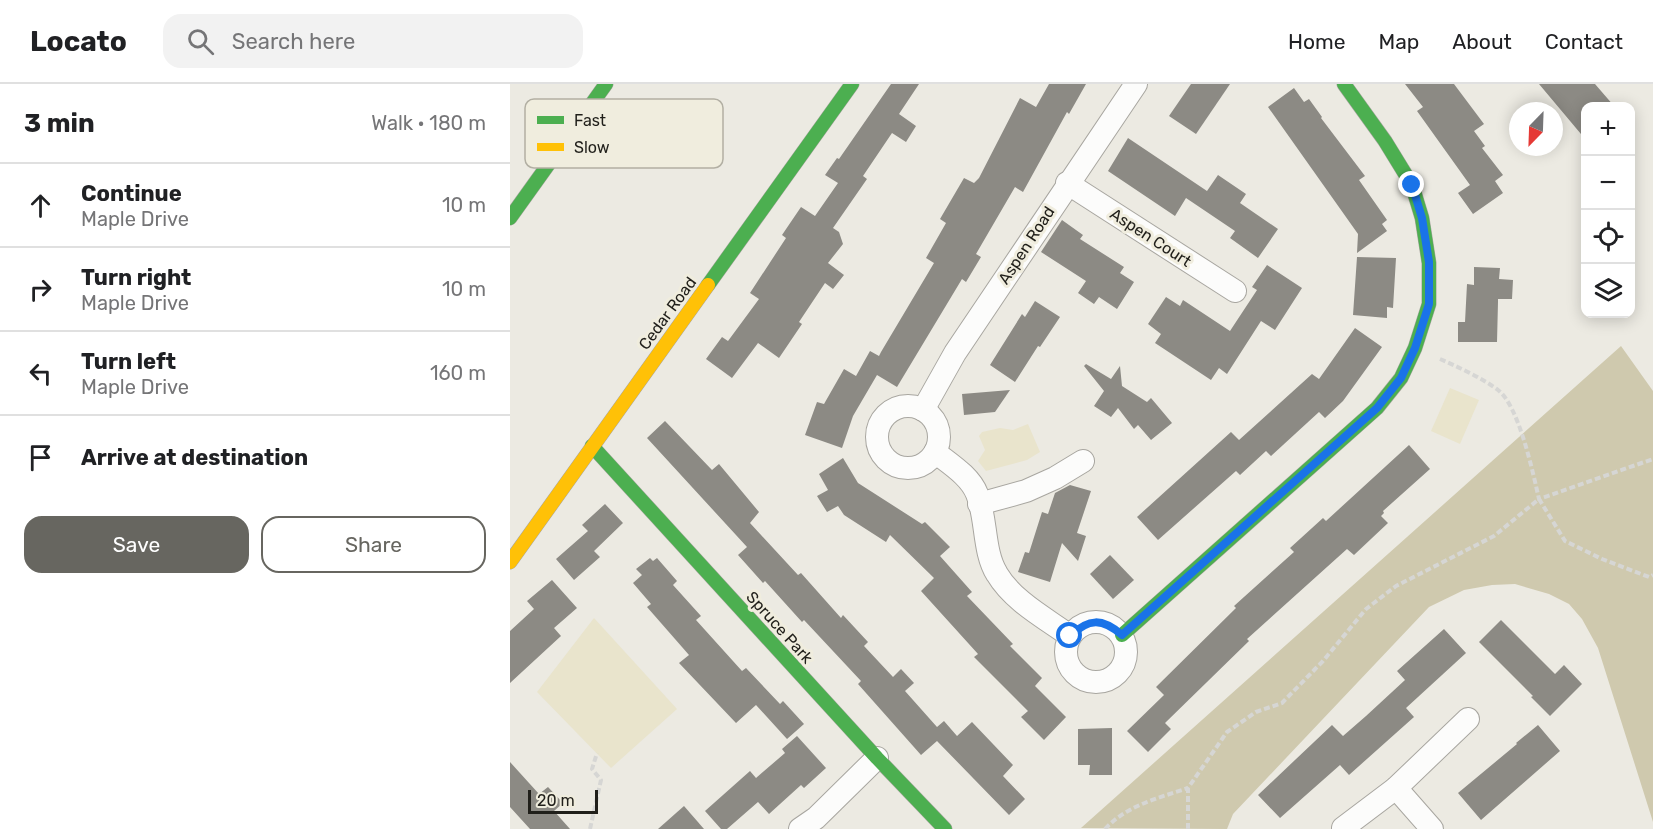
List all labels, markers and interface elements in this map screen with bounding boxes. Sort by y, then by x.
search box [163,14,583,68]
text: Locato [30,25,127,58]
icon: search [184,25,217,58]
text: Search here [232,28,355,55]
text: Home [1288,29,1345,54]
text: Map [1378,29,1419,54]
text: About [1452,29,1512,54]
text: Contact [1545,29,1623,54]
legend [525,99,723,168]
north arrow [1509,102,1563,156]
map controls [1581,102,1635,318]
button: + [1581,102,1635,156]
text: 3 min [24,108,95,139]
text: Walk · 180 m [371,111,486,135]
text: Fast [574,111,606,130]
text: Slow [574,138,610,157]
button: − [1581,156,1635,210]
route end [1398,171,1424,197]
text: Continue [81,180,182,207]
icon: ahead [24,189,57,222]
text: 10 m [442,193,486,217]
street label: Aspen Road [994,203,1059,288]
street label: Aspen Court [1107,204,1195,271]
text: Maple Drive [81,207,189,231]
button: locate [1581,210,1635,264]
text: Turn right [81,264,191,291]
button: layers [1581,264,1635,318]
icon: right [24,273,57,306]
street label: Cedar Road [635,273,700,353]
text: 10 m [442,277,486,301]
text: Maple Drive [81,291,189,315]
text: Turn left [81,348,176,375]
icon: left [24,357,57,390]
text: 160 m [430,361,486,385]
text: Maple Drive [81,375,189,399]
icon: arrive [24,441,57,474]
text: Arrive at destination [81,444,308,471]
button: Save [24,516,249,573]
button: Share [261,516,486,573]
street label: Spruce Park [742,587,817,668]
route start [1056,622,1082,648]
scale bar [528,787,598,814]
text: 20 m [537,791,575,810]

